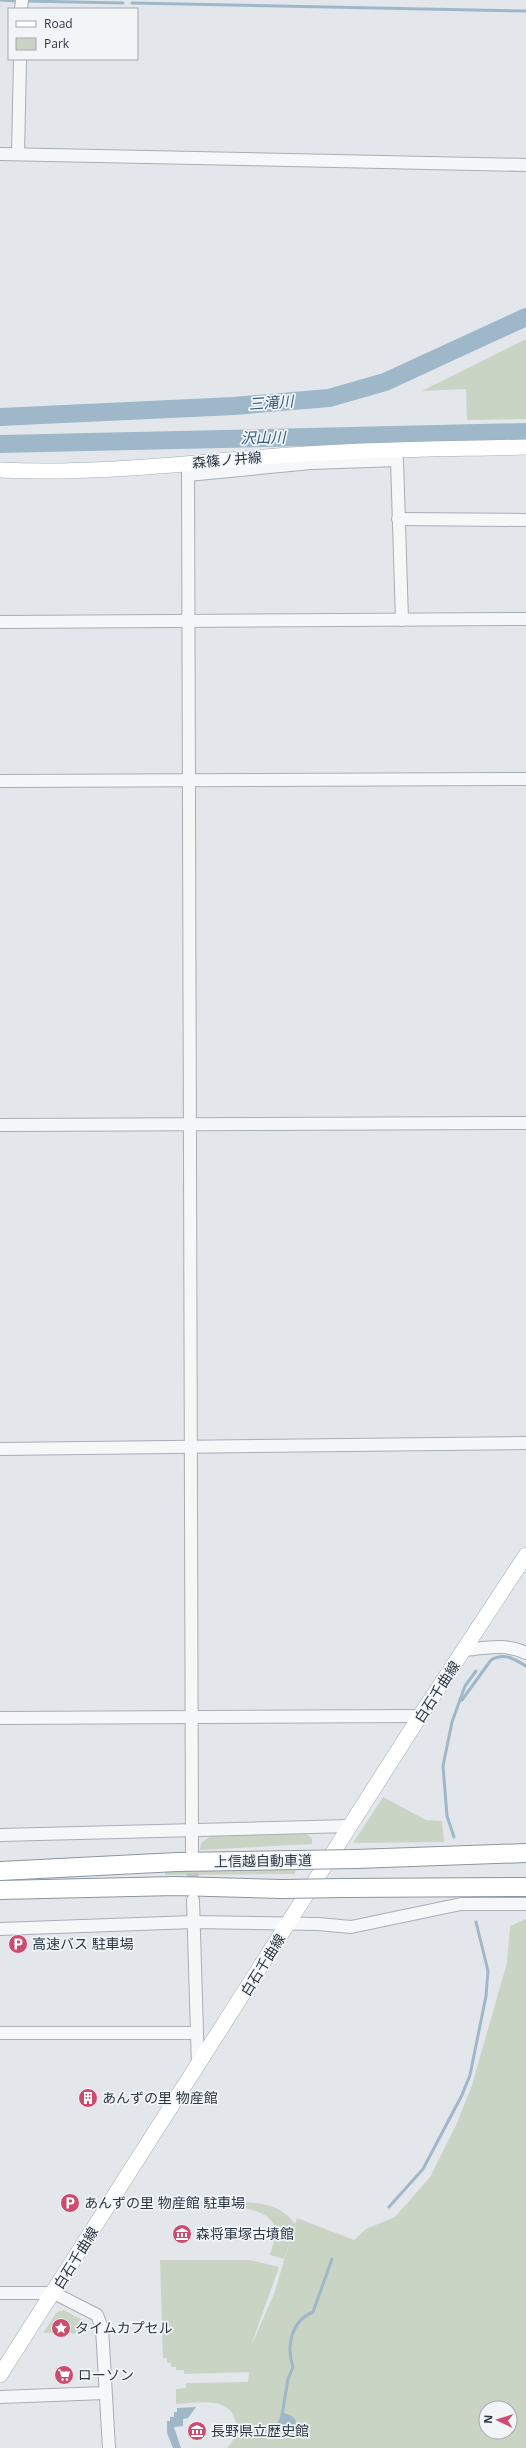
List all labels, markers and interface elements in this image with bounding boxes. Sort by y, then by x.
legend [8,8,138,60]
text: Road [44,15,73,32]
text: Park [44,35,70,52]
water label: 三滝川 [248,390,296,414]
water label: 沢山川 [240,427,288,447]
street label: 森篠ノ井線 [191,447,263,472]
street label: 白石千曲線 [410,1657,464,1726]
street label: 上信越自動車道 [214,1850,312,1871]
street label: 白石千曲線 [236,1930,289,1999]
parking icon: 高速バス 駐車場 [7,1933,29,1955]
place label: 高速バス 駐車場 [32,1934,134,1953]
building icon: あんずの里 物産館 [77,2087,99,2109]
place label: あんずの里 物産館 [102,2088,218,2107]
parking icon: あんずの里 物産館 駐車場 [59,2192,81,2214]
place label: あんずの里 物産館 駐車場 [84,2193,245,2212]
street label: 白石千曲線 [49,2223,102,2292]
museum icon: 森将軍塚古墳館 [171,2223,193,2245]
place label: 森将軍塚古墳館 [196,2224,294,2243]
place icon: タイムカプセル [50,2317,72,2339]
place label: タイムカプセル [75,2318,173,2337]
supermarket icon: ローソン [53,2364,75,2386]
place label: ローソン [78,2365,134,2384]
north arrow [478,2400,518,2440]
text: N [480,2414,495,2424]
museum icon: 長野県立歴史館 [186,2420,208,2442]
place label: 長野県立歴史館 [211,2421,309,2440]

